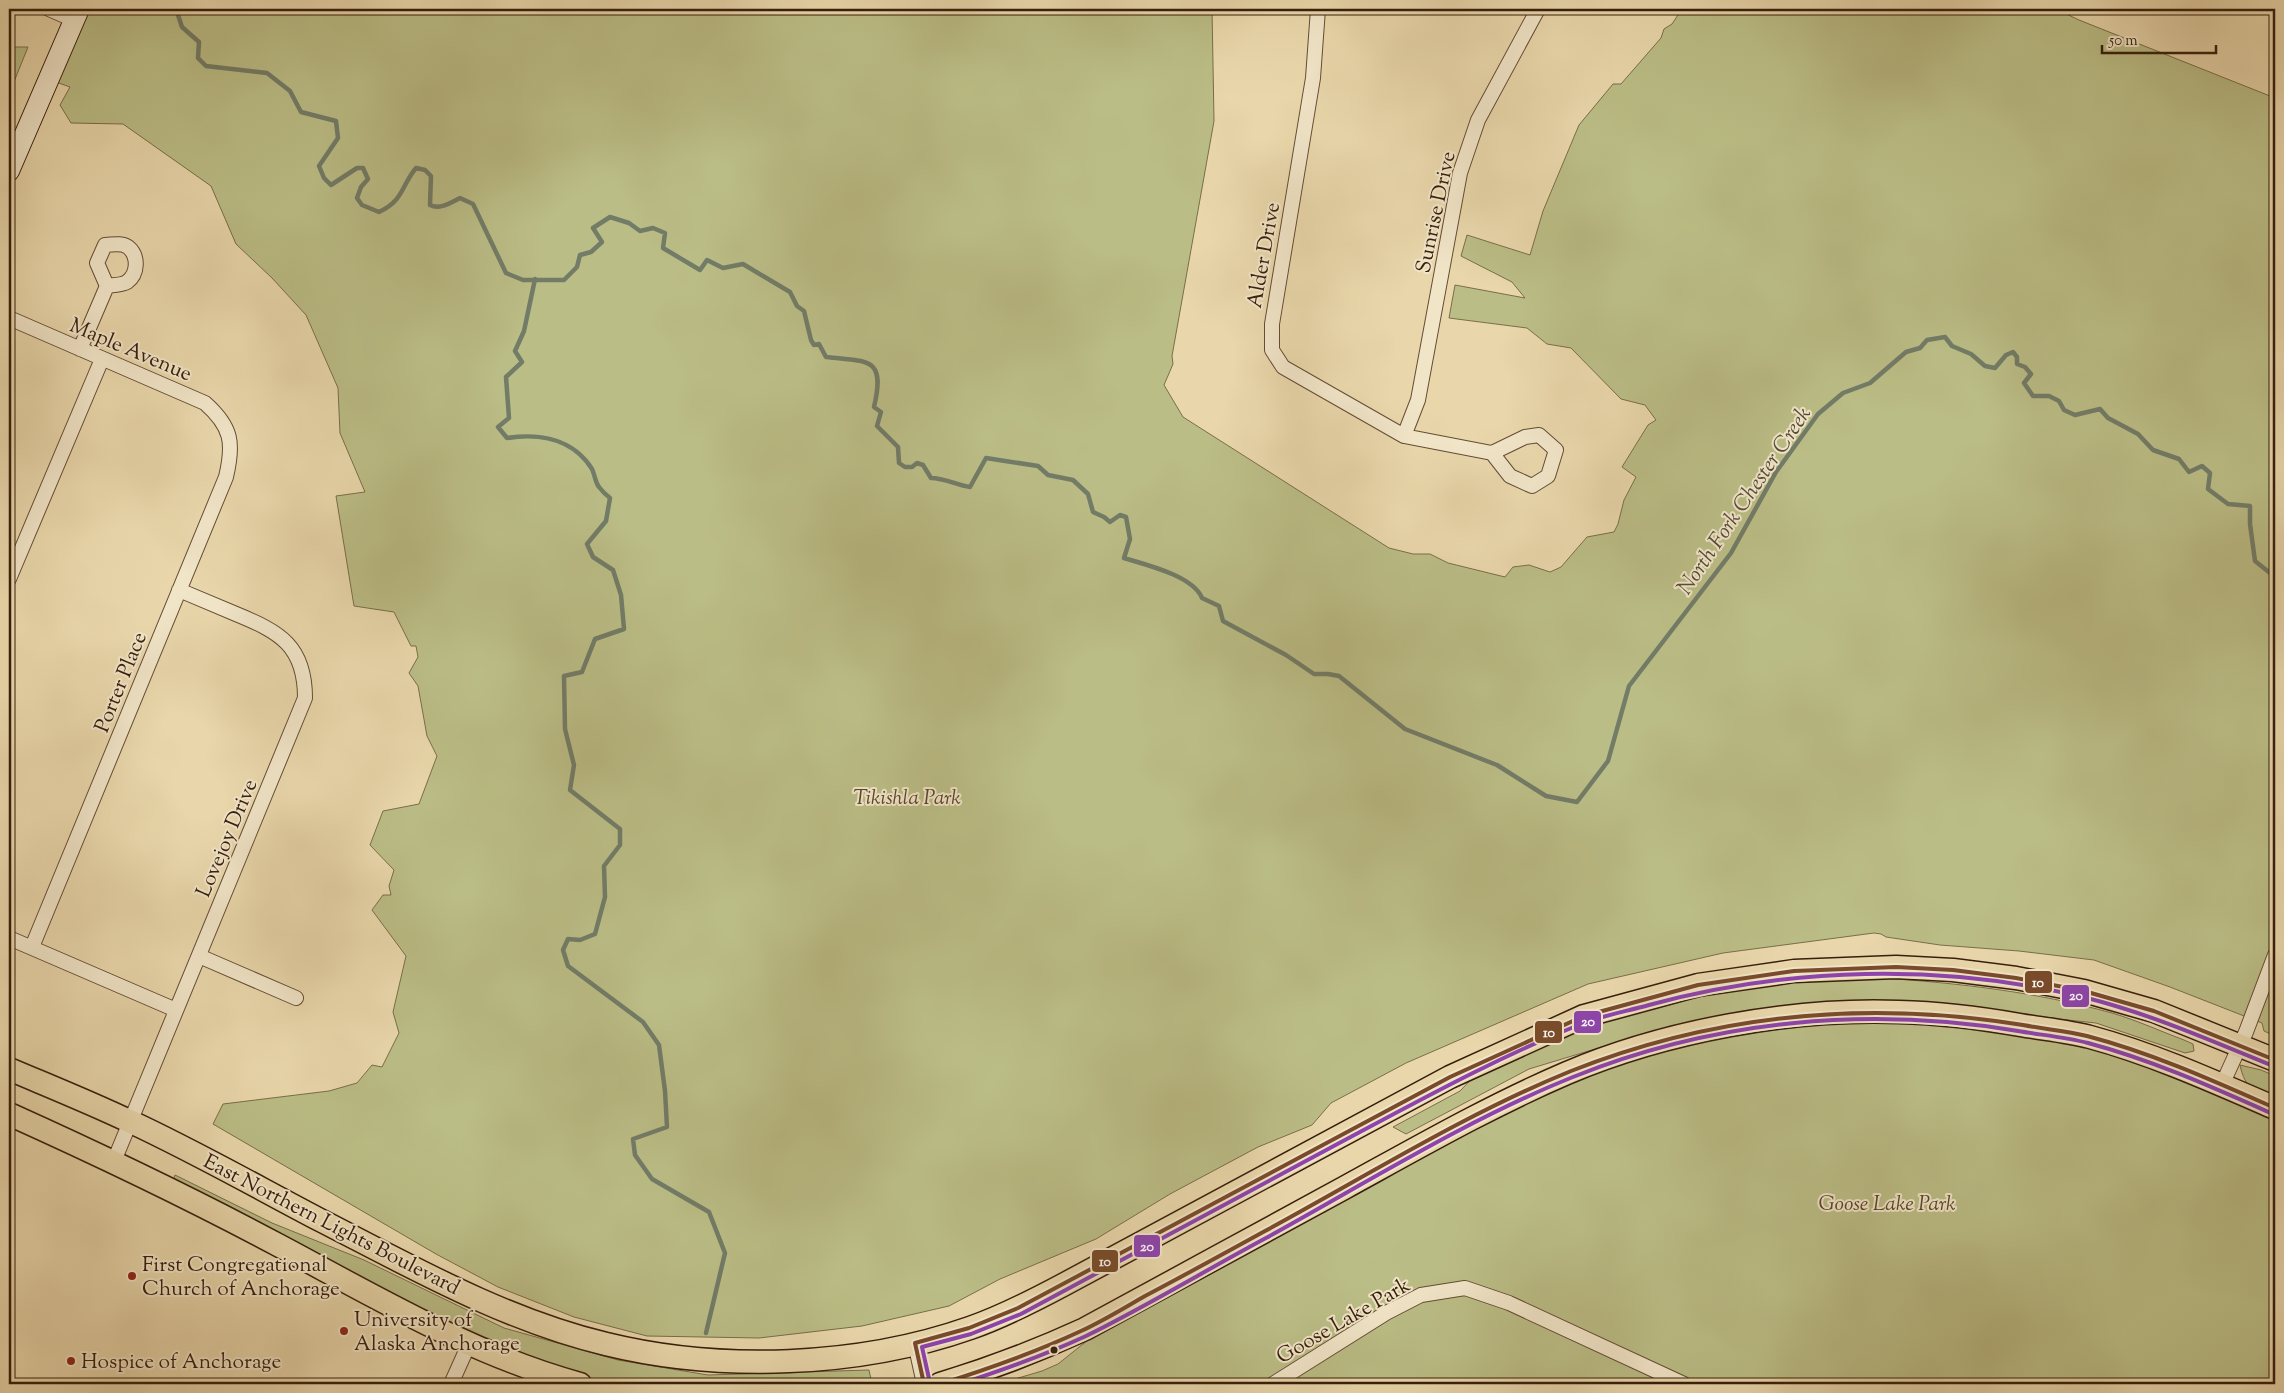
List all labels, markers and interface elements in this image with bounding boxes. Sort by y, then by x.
scale bar [2102,22,2215,54]
text: 50 m [2108,31,2138,52]
street label: Sunrise Drive [1409,149,1464,276]
street label: Alder Drive [1241,200,1289,311]
street label: Maple Avenue [64,312,196,390]
water label: North Fork Chester Creek [1670,401,1821,602]
street label: Porter Place [88,628,156,738]
street label: Lovejoy Drive [189,775,266,903]
park label: Tikishla Park [853,784,961,814]
line badge: 10 [2024,970,2053,994]
text: 10 [2032,974,2045,994]
line badge: 20 [2061,984,2090,1008]
text: 20 [2069,987,2084,1007]
line badge: 20 [1573,1010,1602,1034]
text: 20 [1581,1013,1596,1033]
line badge: 10 [1534,1020,1563,1044]
text: 10 [1543,1024,1556,1044]
street label: East Northern Lights Boulevard [197,1148,465,1304]
park label: Goose Lake Park [1819,1190,1956,1220]
line badge: 20 [1133,1234,1161,1258]
text: 20 [1140,1238,1155,1258]
line badge: 10 [1091,1249,1119,1273]
place label: First Congregational Church of Anchorage [142,1251,340,1305]
text: 10 [1099,1253,1112,1273]
marker: First Congregational Church of Anchorage [126,1270,138,1282]
street label: Goose Lake Park [1271,1271,1417,1372]
place label: University of Alaska Anchorage [354,1306,520,1360]
marker: University of Alaska Anchorage [338,1325,350,1337]
unlabelled marker [1049,1345,1059,1355]
place label: Hospice of Anchorage [81,1348,281,1378]
marker: Hospice of Anchorage [65,1355,77,1367]

